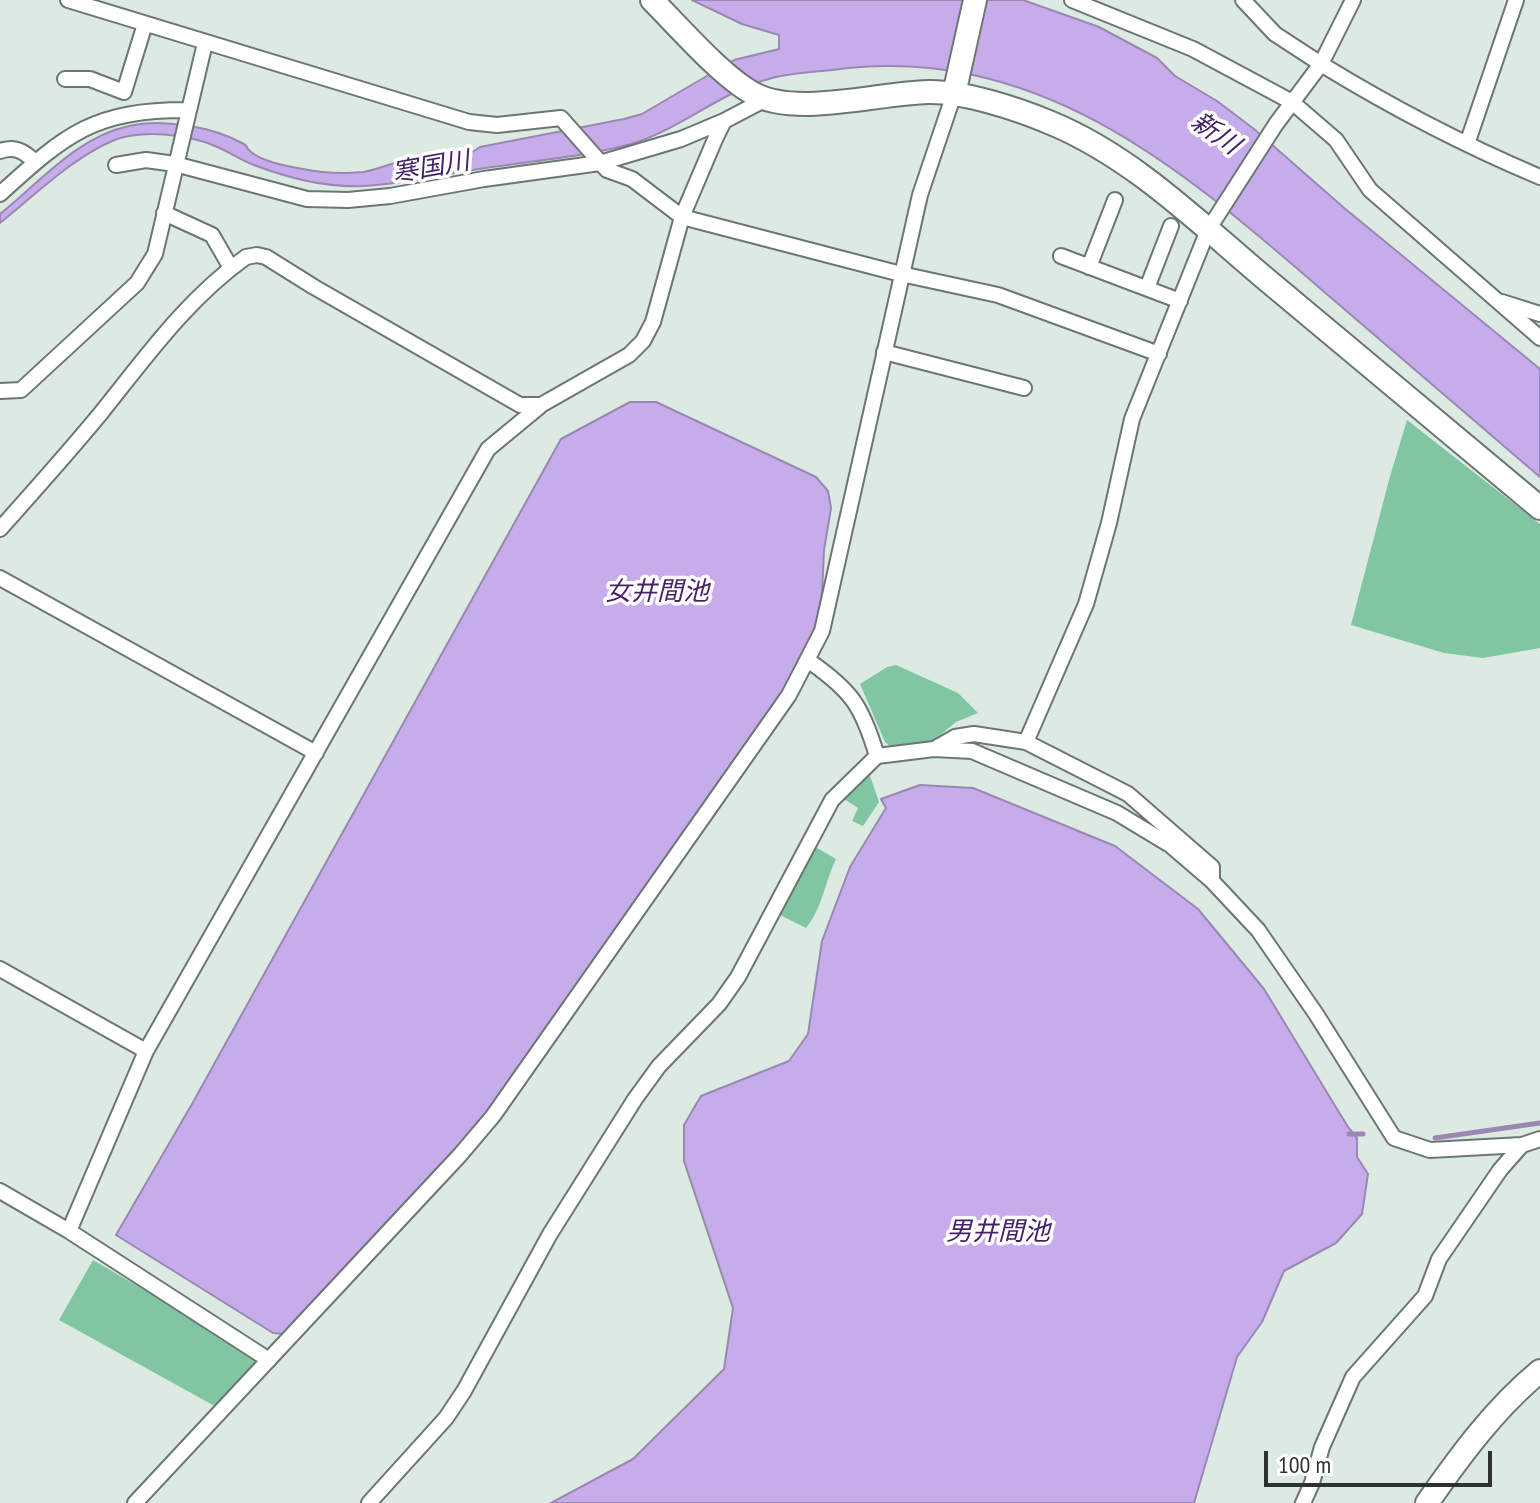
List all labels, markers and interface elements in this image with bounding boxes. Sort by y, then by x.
water label: 新川 [1185,106,1245,162]
water label: 寒国川 [390,146,472,190]
water label: 女井間池 [605,577,709,609]
water label: 男井間池 [946,1217,1050,1249]
scale bar [1268,1435,1496,1485]
text: 100 m [1278,1449,1331,1480]

